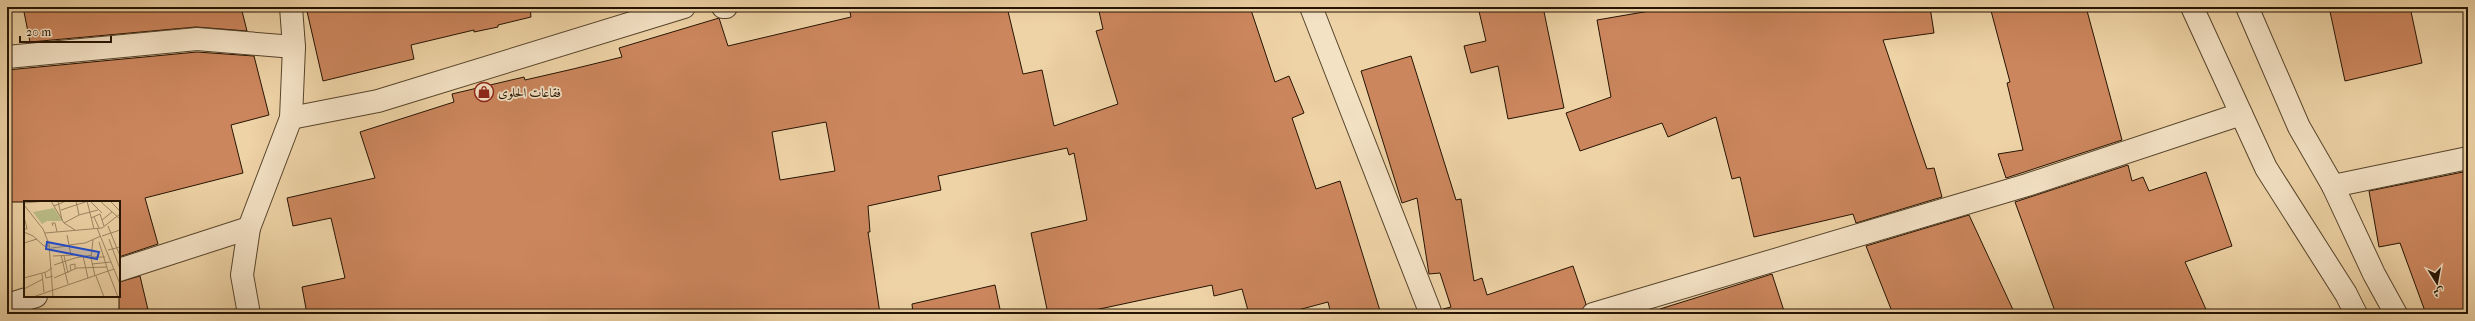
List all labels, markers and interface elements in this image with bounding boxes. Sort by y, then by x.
scale bar [20,18,111,44]
text: 20 m [26,25,51,39]
shop icon: فقاعات الحلوى [473,81,495,103]
place label: فقاعات الحلوى [498,85,561,100]
inset map [24,201,120,297]
north arrow [2417,263,2457,303]
text: ش [2432,285,2445,300]

